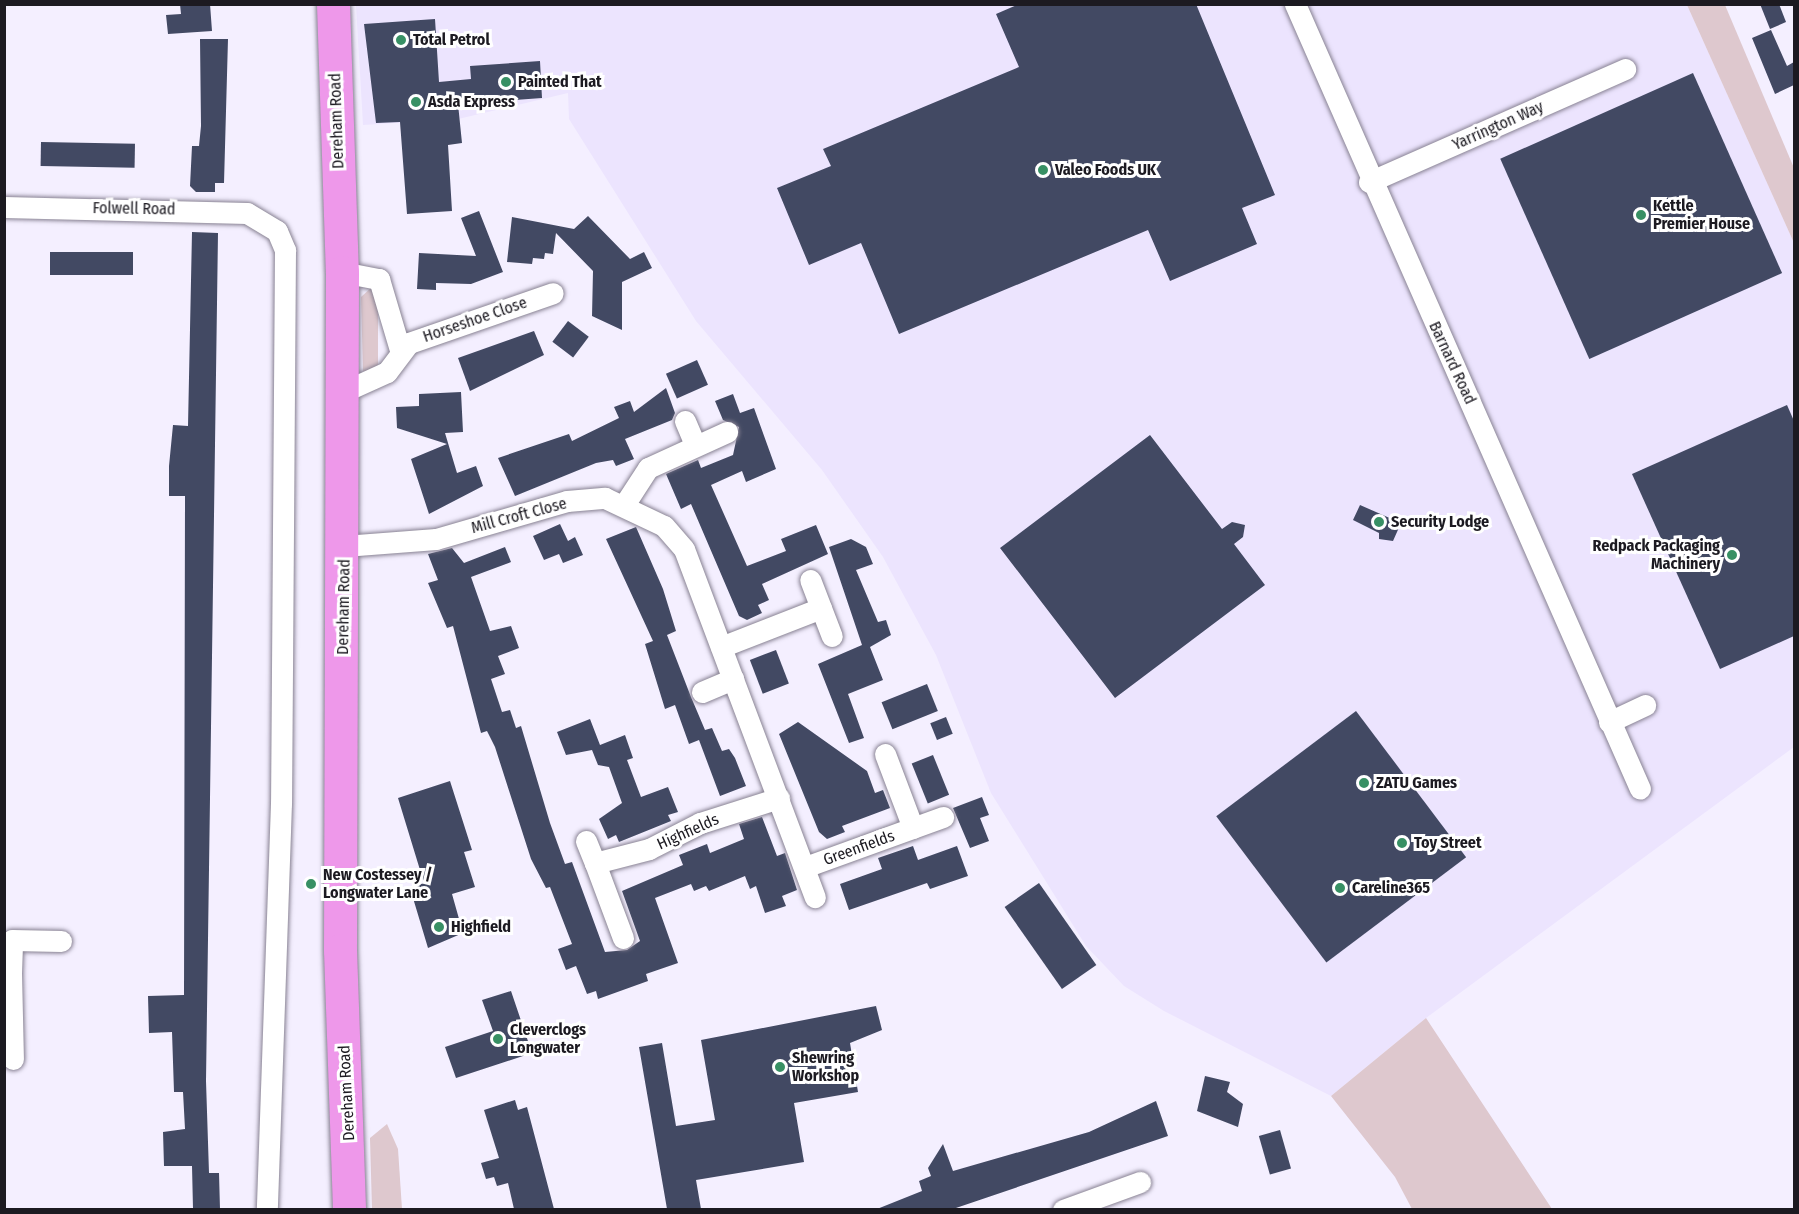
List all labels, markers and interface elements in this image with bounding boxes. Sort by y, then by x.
place label: Total Petrol [413,30,490,50]
marker: Total Petrol [394,33,408,47]
place label: Painted That [518,72,602,92]
street label: Dereham Road [326,73,348,169]
marker: Painted That [499,75,513,89]
place label: Asda Express [428,92,515,112]
marker: Asda Express [409,95,423,109]
street label: Yarrington Way [1450,97,1546,155]
place label: Valeo Foods UK [1055,160,1156,180]
marker: Valeo Foods UK [1036,163,1050,177]
place label: Kettle Premier House [1653,196,1750,234]
street label: Folwell Road [92,199,176,219]
marker: Kettle Premier House [1634,208,1648,222]
street label: Horseshoe Close [420,293,530,347]
street label: Barnard Road [1424,319,1480,407]
street label: Mill Croft Close [469,494,569,538]
place label: Security Lodge [1391,512,1489,532]
marker: Security Lodge [1372,515,1386,529]
place label: Redpack Packaging Machinery [1592,536,1720,574]
marker: Redpack Packaging Machinery [1725,548,1739,562]
street label: Dereham Road [334,559,354,655]
place label: ZATU Games [1376,773,1457,793]
marker: ZATU Games [1357,776,1371,790]
street label: Highfields [654,810,722,854]
street label: Greenfields [821,826,897,870]
place label: Toy Street [1414,833,1482,853]
marker: Toy Street [1395,836,1409,850]
place label: New Costessey / Longwater Lane [323,865,432,903]
marker: New Costessey / Longwater Lane [304,877,318,891]
place label: Careline365 [1352,878,1430,898]
marker: Careline365 [1333,881,1347,895]
place label: Highfield [451,917,511,937]
marker: Highfield [432,920,446,934]
place label: Cleverclogs Longwater [510,1020,586,1058]
marker: Cleverclogs Longwater [491,1032,505,1046]
street label: Dereham Road [335,1045,359,1141]
place label: Shewring Workshop [792,1048,859,1086]
marker: Shewring Workshop [773,1060,787,1074]

